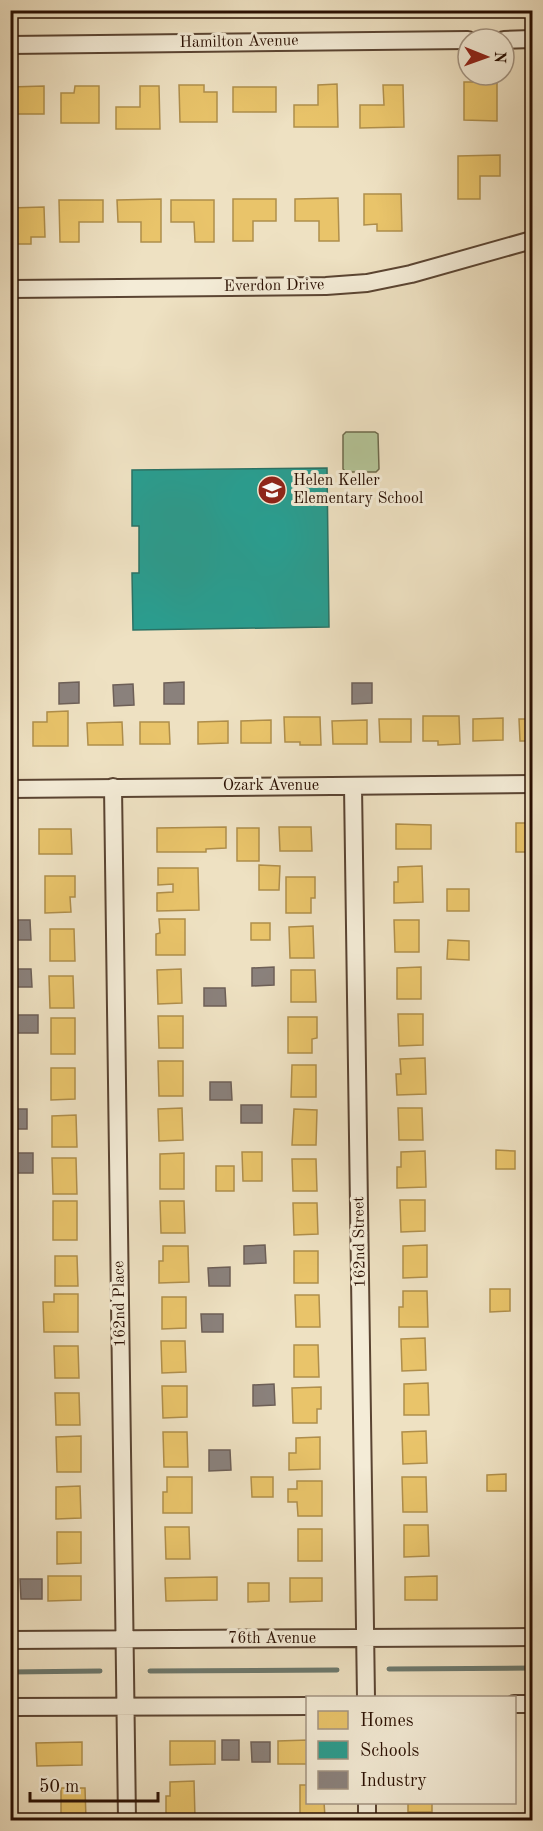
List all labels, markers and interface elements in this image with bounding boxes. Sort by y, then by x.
north arrow [456,27,516,87]
street label: Hamilton Avenue [179,33,299,51]
text: N [491,51,507,64]
street label: Everdon Drive [224,277,324,295]
place label: Helen Keller Elementary School [293,473,423,507]
school or university icon: Helen Keller Elementary School [256,474,288,506]
street label: Ozark Avenue [223,778,319,794]
street label: 162nd Street [351,1196,369,1288]
street label: 162nd Place [111,1260,129,1348]
street label: 76th Avenue [228,1631,316,1647]
legend [306,1696,516,1804]
text: Homes [360,1712,414,1730]
text: Schools [360,1742,420,1760]
scale bar [30,1765,158,1803]
text: Industry [360,1772,427,1790]
text: 50 m [39,1778,79,1796]

